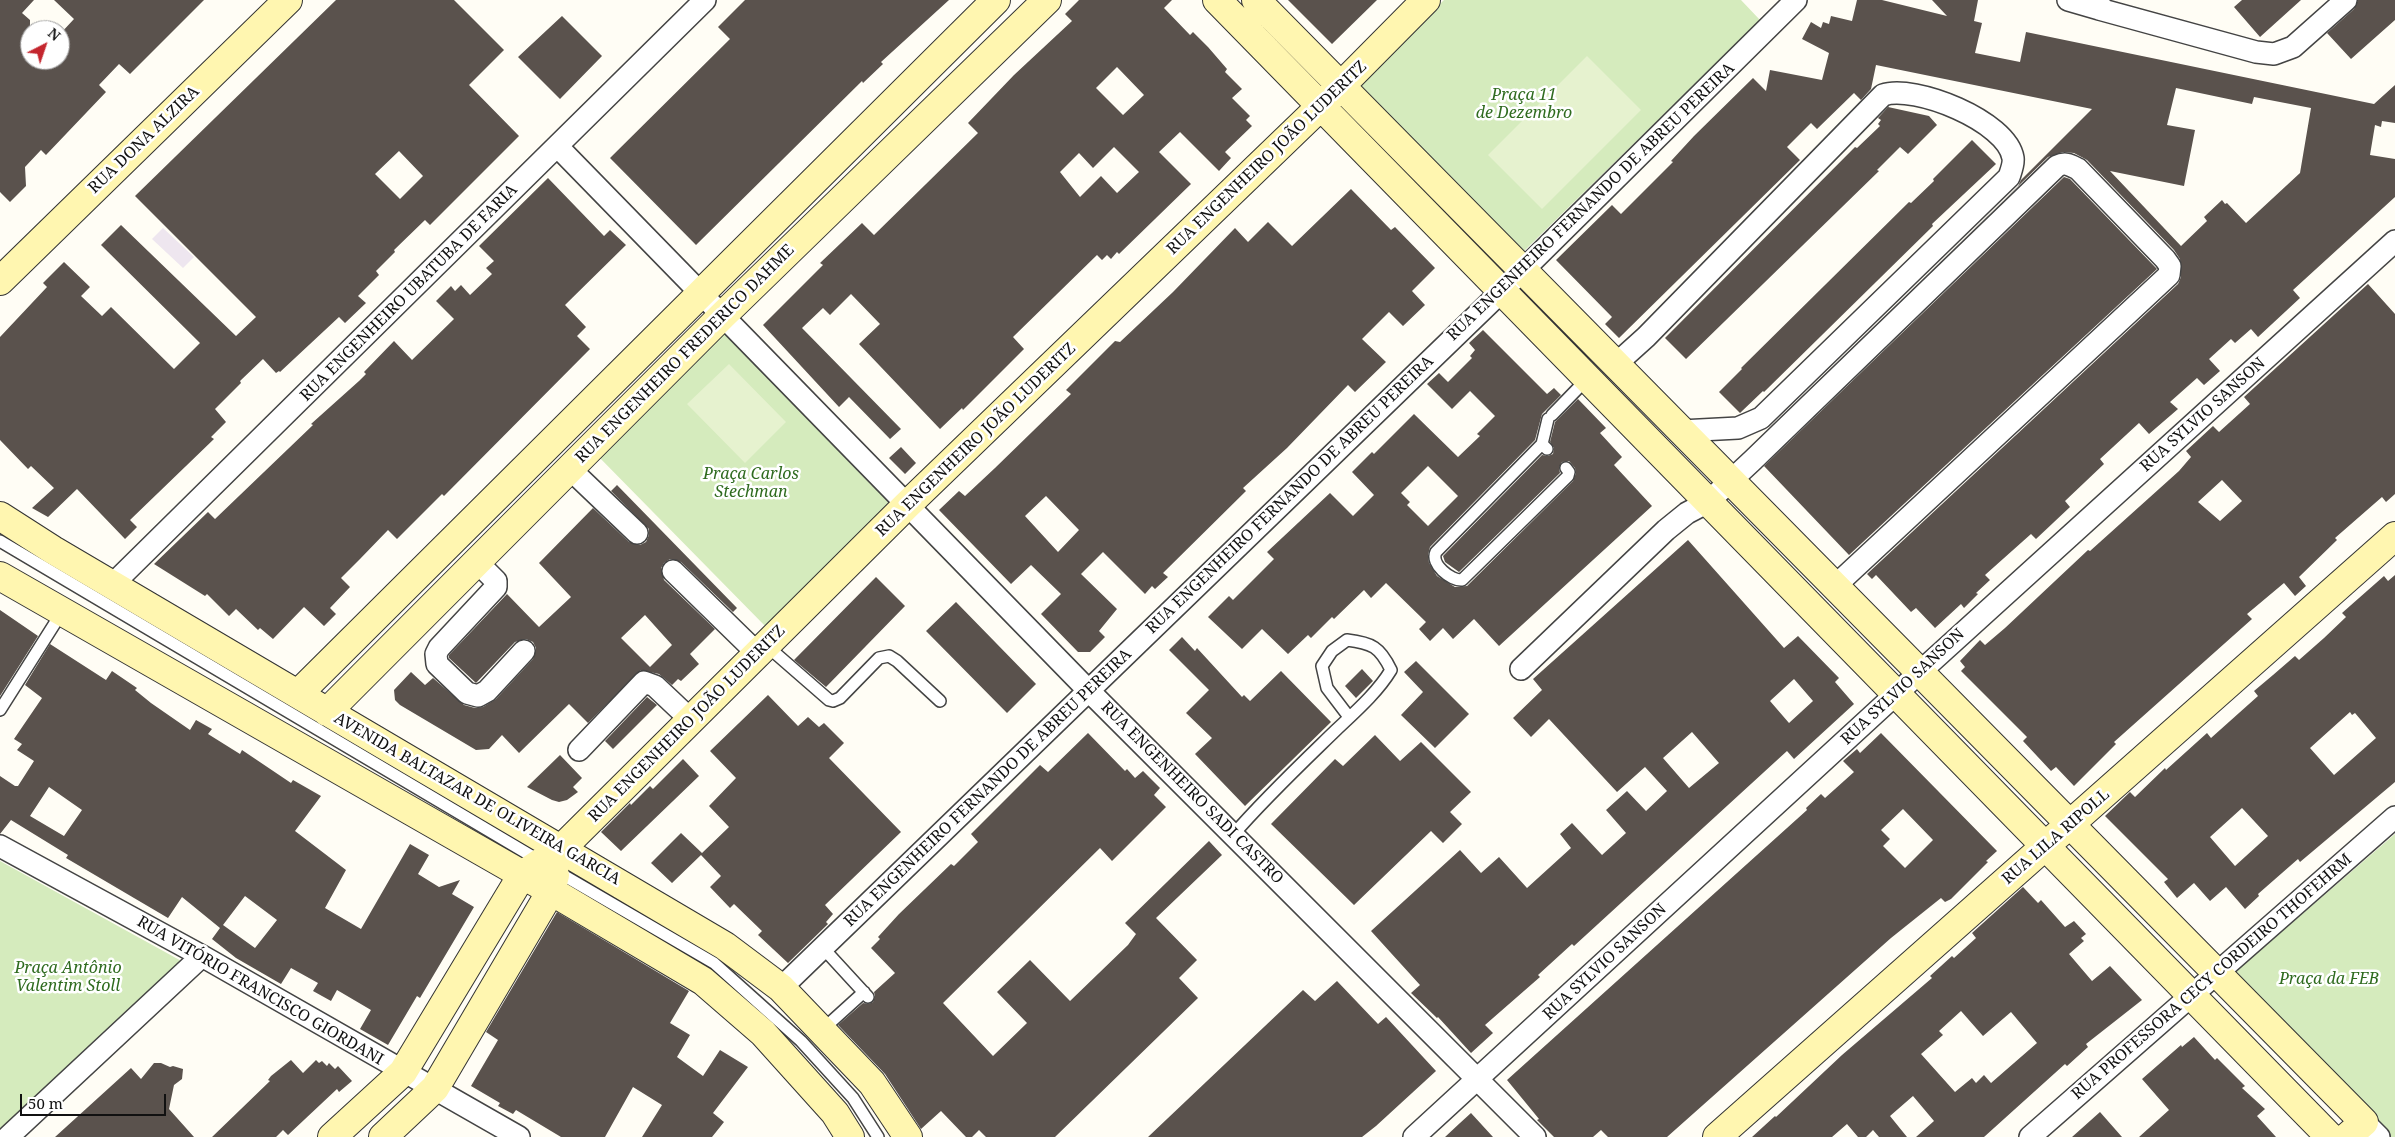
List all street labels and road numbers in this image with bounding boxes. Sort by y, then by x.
street label: RUA ENGENHEIRO JOÃO LUDERITZ [1163,57,1371,259]
street label: RUA ENGENHEIRO FERNANDO DE ABREU PEREIRA [1443,59,1739,345]
street label: RUA DONA ALZIRA [85,82,203,198]
street label: RUA ENGENHEIRO UBATUBA DE FARIA [296,180,522,406]
street label: RUA ENGENHEIRO FREDERICO DAHME [572,241,798,467]
street label: RUA ENGENHEIRO JOÃO LUDERITZ [872,339,1080,541]
street label: RUA ENGENHEIRO FERNANDO DE ABREU PEREIRA [1142,352,1438,638]
street label: RUA SYLVIO SANSON [2136,354,2270,476]
street label: RUA ENGENHEIRO JOÃO LUDERITZ [585,622,789,826]
street label: RUA SYLVIO SANSON [1837,625,1969,749]
street label: RUA ENGENHEIRO FERNANDO DE ABREU PEREIRA [840,645,1136,931]
street label: RUA ENGENHEIRO SADI CASTRO [1097,698,1287,888]
street label: AVENIDA BALTAZAR DE OLIVEIRA GARCIA [330,709,624,889]
street label: RUA LILA RIPOLL [1998,785,2114,889]
street label: RUA PROFESSORA CECY CORDEIRO THOFEHRM [2068,850,2356,1104]
street label: RUA SYLVIO SANSON [1539,900,1671,1024]
street label: RUA VITÓRIO FRANCISCO GIORDANI [133,912,387,1070]

